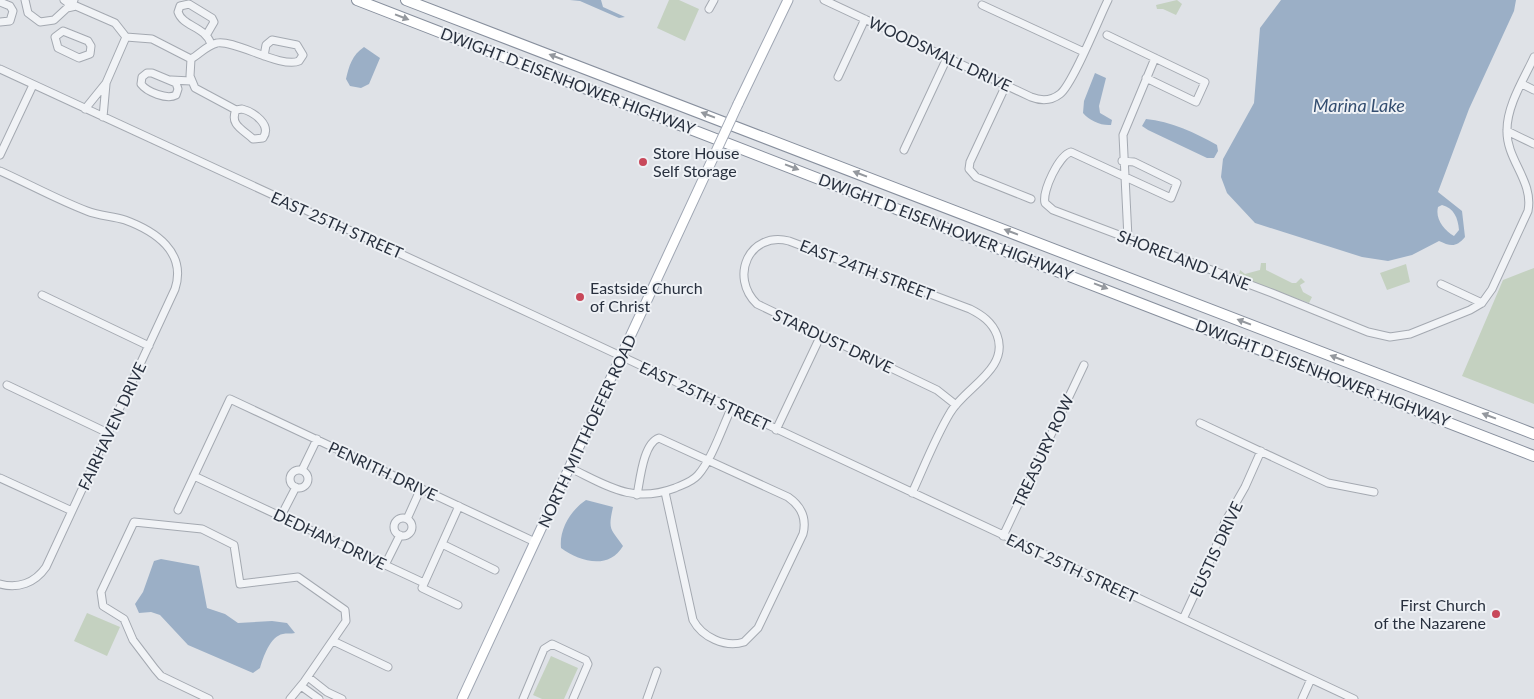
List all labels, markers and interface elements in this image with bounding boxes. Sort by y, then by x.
street label: WOODSMALL DRIVE [866,12,1015,95]
one-way arrow [395,14,409,22]
street label: DWIGHT D EISENHOWER HIGHWAY [438,23,698,138]
one-way arrow [548,53,563,61]
water label: Marina Lake [1313,94,1405,116]
one-way arrow [700,111,715,119]
place label: Store House Self Storage [653,143,739,180]
marker: Store House Self Storage [637,156,649,168]
one-way arrow [784,164,799,172]
street label: DWIGHT D EISENHOWER HIGHWAY [816,169,1076,284]
one-way arrow [852,169,867,177]
street label: EAST 25TH STREET [268,187,407,262]
street label: SHORELAND LANE [1115,225,1253,294]
one-way arrow [1003,228,1018,236]
street label: EAST 24TH STREET [797,235,937,304]
place label: Eastside Church of Christ [590,278,703,315]
one-way arrow [1094,282,1109,290]
marker: Eastside Church of Christ [574,291,586,303]
street label: STARDUST DRIVE [770,304,896,377]
street label: DWIGHT D EISENHOWER HIGHWAY [1193,315,1453,430]
one-way arrow [1236,318,1251,326]
street label: NORTH MITTHOEFER ROAD [533,331,640,530]
one-way arrow [1330,353,1344,361]
street label: EAST 25TH STREET [637,357,774,434]
street label: FAIRHAVEN DRIVE [74,359,149,493]
street label: TREASURY ROW [1008,391,1077,510]
one-way arrow [1481,412,1496,419]
street label: PENRITH DRIVE [326,437,441,504]
street label: EUSTIS DRIVE [1185,498,1246,600]
street label: DEDHAM DRIVE [271,504,390,573]
street label: EAST 25TH STREET [1004,529,1141,606]
place label: First Church of the Nazarene [1374,595,1486,632]
marker: First Church of the Nazarene [1490,608,1502,620]

